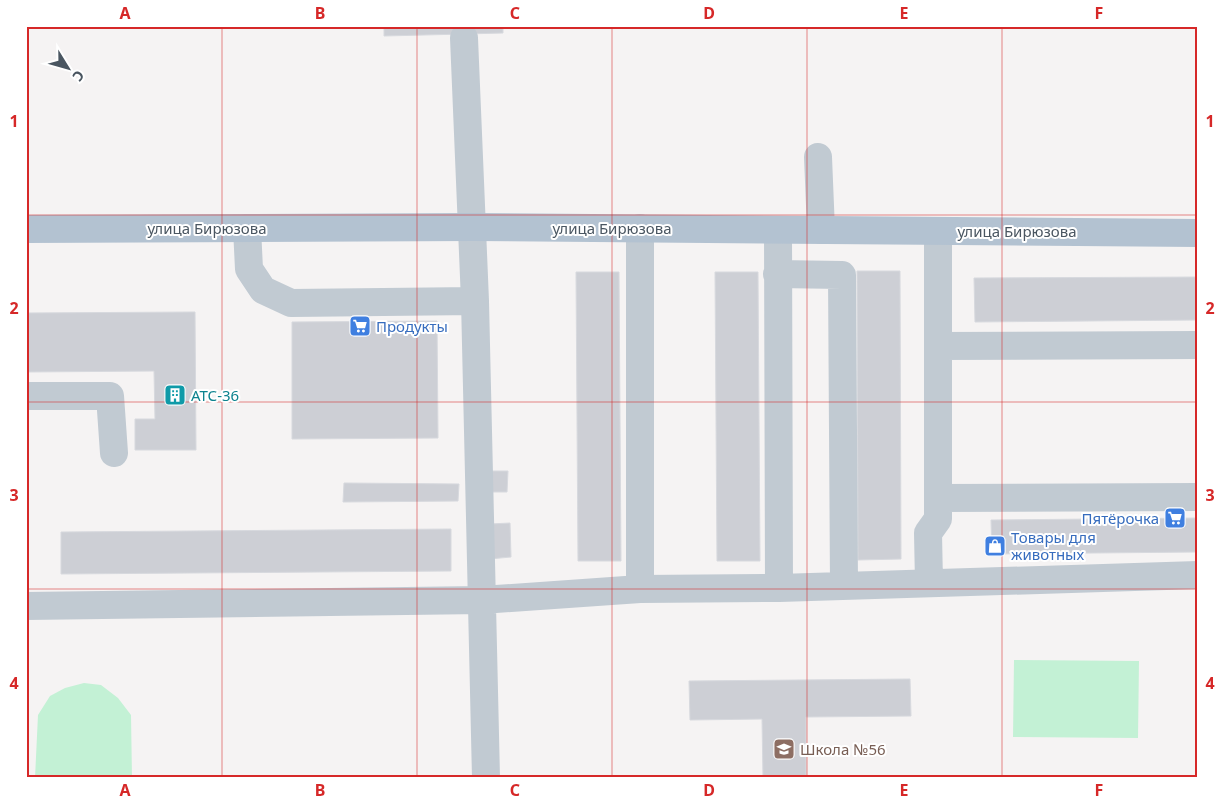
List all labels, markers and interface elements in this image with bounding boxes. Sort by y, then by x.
text: A [119,2,131,24]
text: B [315,2,325,24]
text: C [510,2,520,24]
text: D [703,2,715,24]
text: E [900,2,909,24]
text: F [1095,2,1103,24]
north arrow [42,42,92,92]
text: С [68,67,89,85]
text: 1 [9,110,19,132]
text: 1 [1205,110,1215,132]
street label: улица Бирюзова [147,218,267,238]
street label: улица Бирюзова [552,218,672,238]
street label: улица Бирюзова [957,221,1077,241]
text: 2 [9,297,19,319]
text: 2 [1205,297,1215,319]
supermarket icon: Продукты [348,314,372,338]
place label: Продукты [376,316,448,336]
building icon: АТС-36 [163,383,187,407]
place label: АТС-36 [191,385,239,405]
text: 3 [9,484,19,506]
text: 3 [1205,484,1215,506]
supermarket icon: Пятёрочка [1163,506,1187,530]
place label: Пятёрочка [1082,508,1159,528]
place label: Товары для животных [1011,527,1096,564]
shop icon: Товары для животных [983,534,1007,558]
text: 4 [9,672,19,694]
text: 4 [1205,672,1215,694]
school or university icon: Школа №56 [772,737,796,761]
place label: Школа №56 [800,739,886,759]
text: A [119,779,131,801]
text: B [315,779,325,801]
text: C [510,779,520,801]
text: D [703,779,715,801]
text: E [900,779,909,801]
text: F [1095,779,1103,801]

